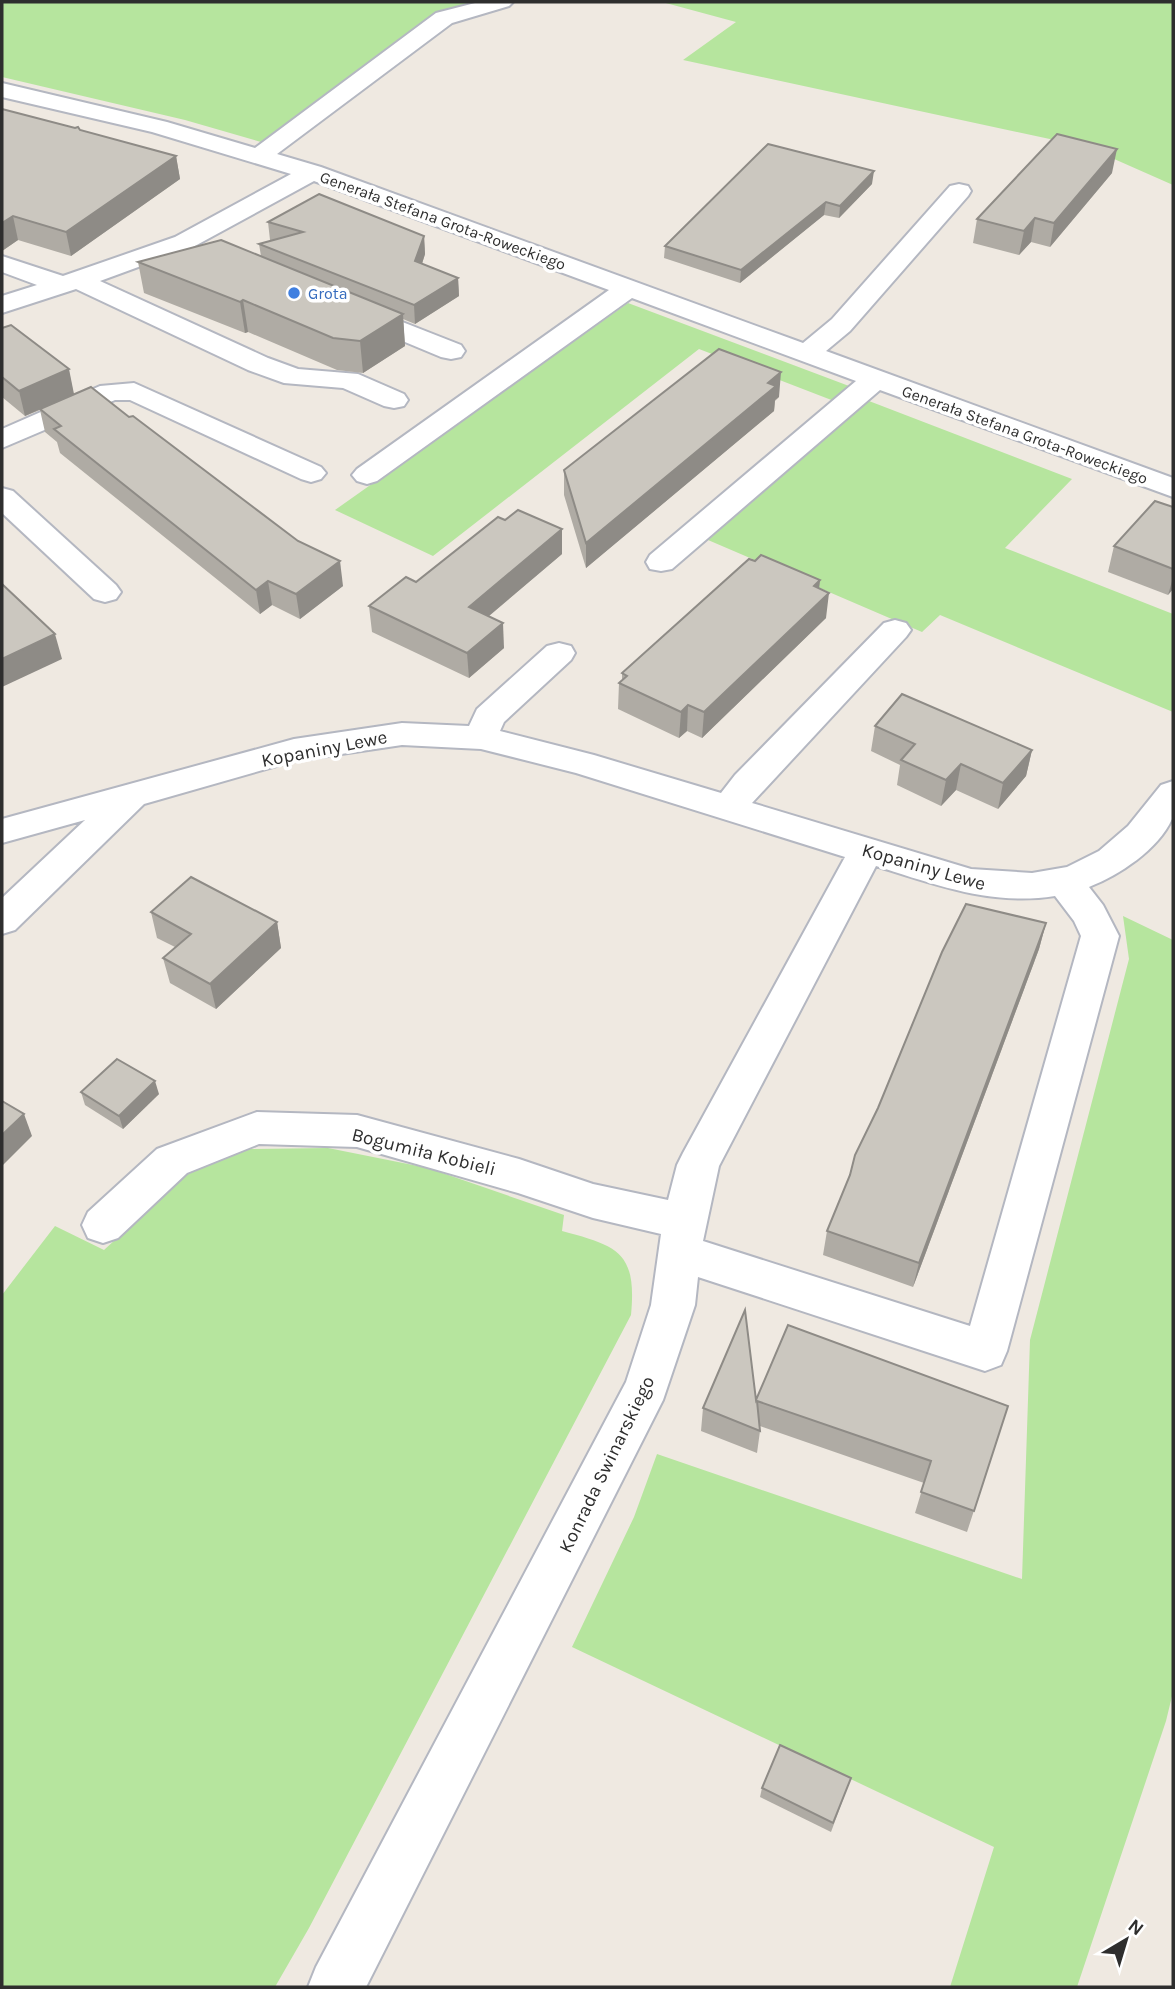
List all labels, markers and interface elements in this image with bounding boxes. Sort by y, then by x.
street label: Generała Stefana Grota-Roweckiego [317,167,568,274]
place label: Grota [308,284,348,303]
marker: Grota [286,285,302,301]
street label: Generała Stefana Grota-Roweckiego [899,381,1150,488]
street label: Kopaniny Lewe [259,726,389,772]
street label: Kopaniny Lewe [859,839,988,895]
street label: Bogumiła Kobieli [349,1123,498,1181]
street label: Konrada Swinarskiego [555,1372,659,1556]
north arrow [1091,1905,1161,1975]
text: N [1124,1915,1148,1940]

